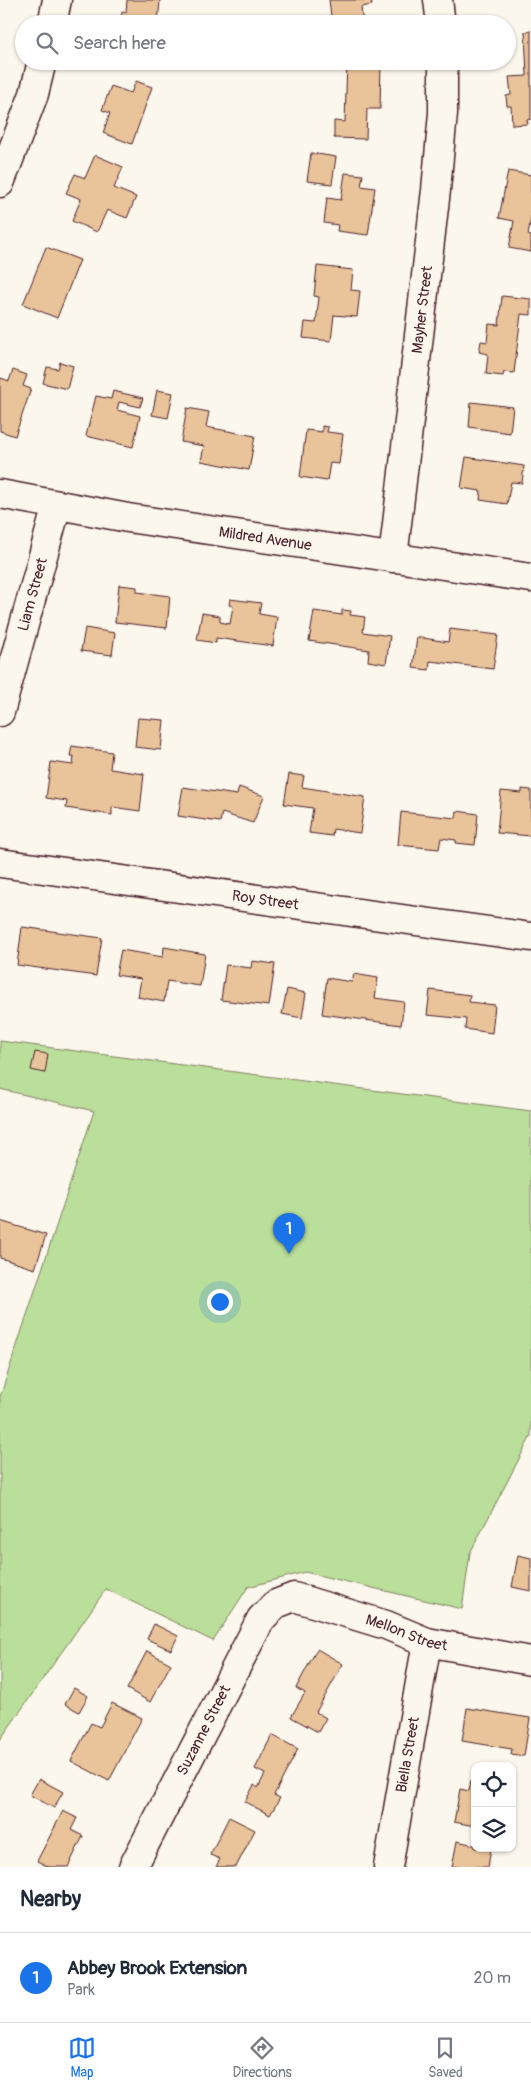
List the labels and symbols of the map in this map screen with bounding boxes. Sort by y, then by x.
street label: Mayher Street [407,264,437,354]
street label: Mildred Avenue [218,522,314,555]
street label: Liam Street [13,555,52,633]
street label: Roy Street [231,886,301,914]
pin: 1 [273,1213,305,1254]
your location [207,1289,233,1315]
street label: Mellon Street [363,1610,450,1655]
street label: Suzanne Street [172,1681,235,1779]
street label: Biella Street [392,1714,424,1794]

